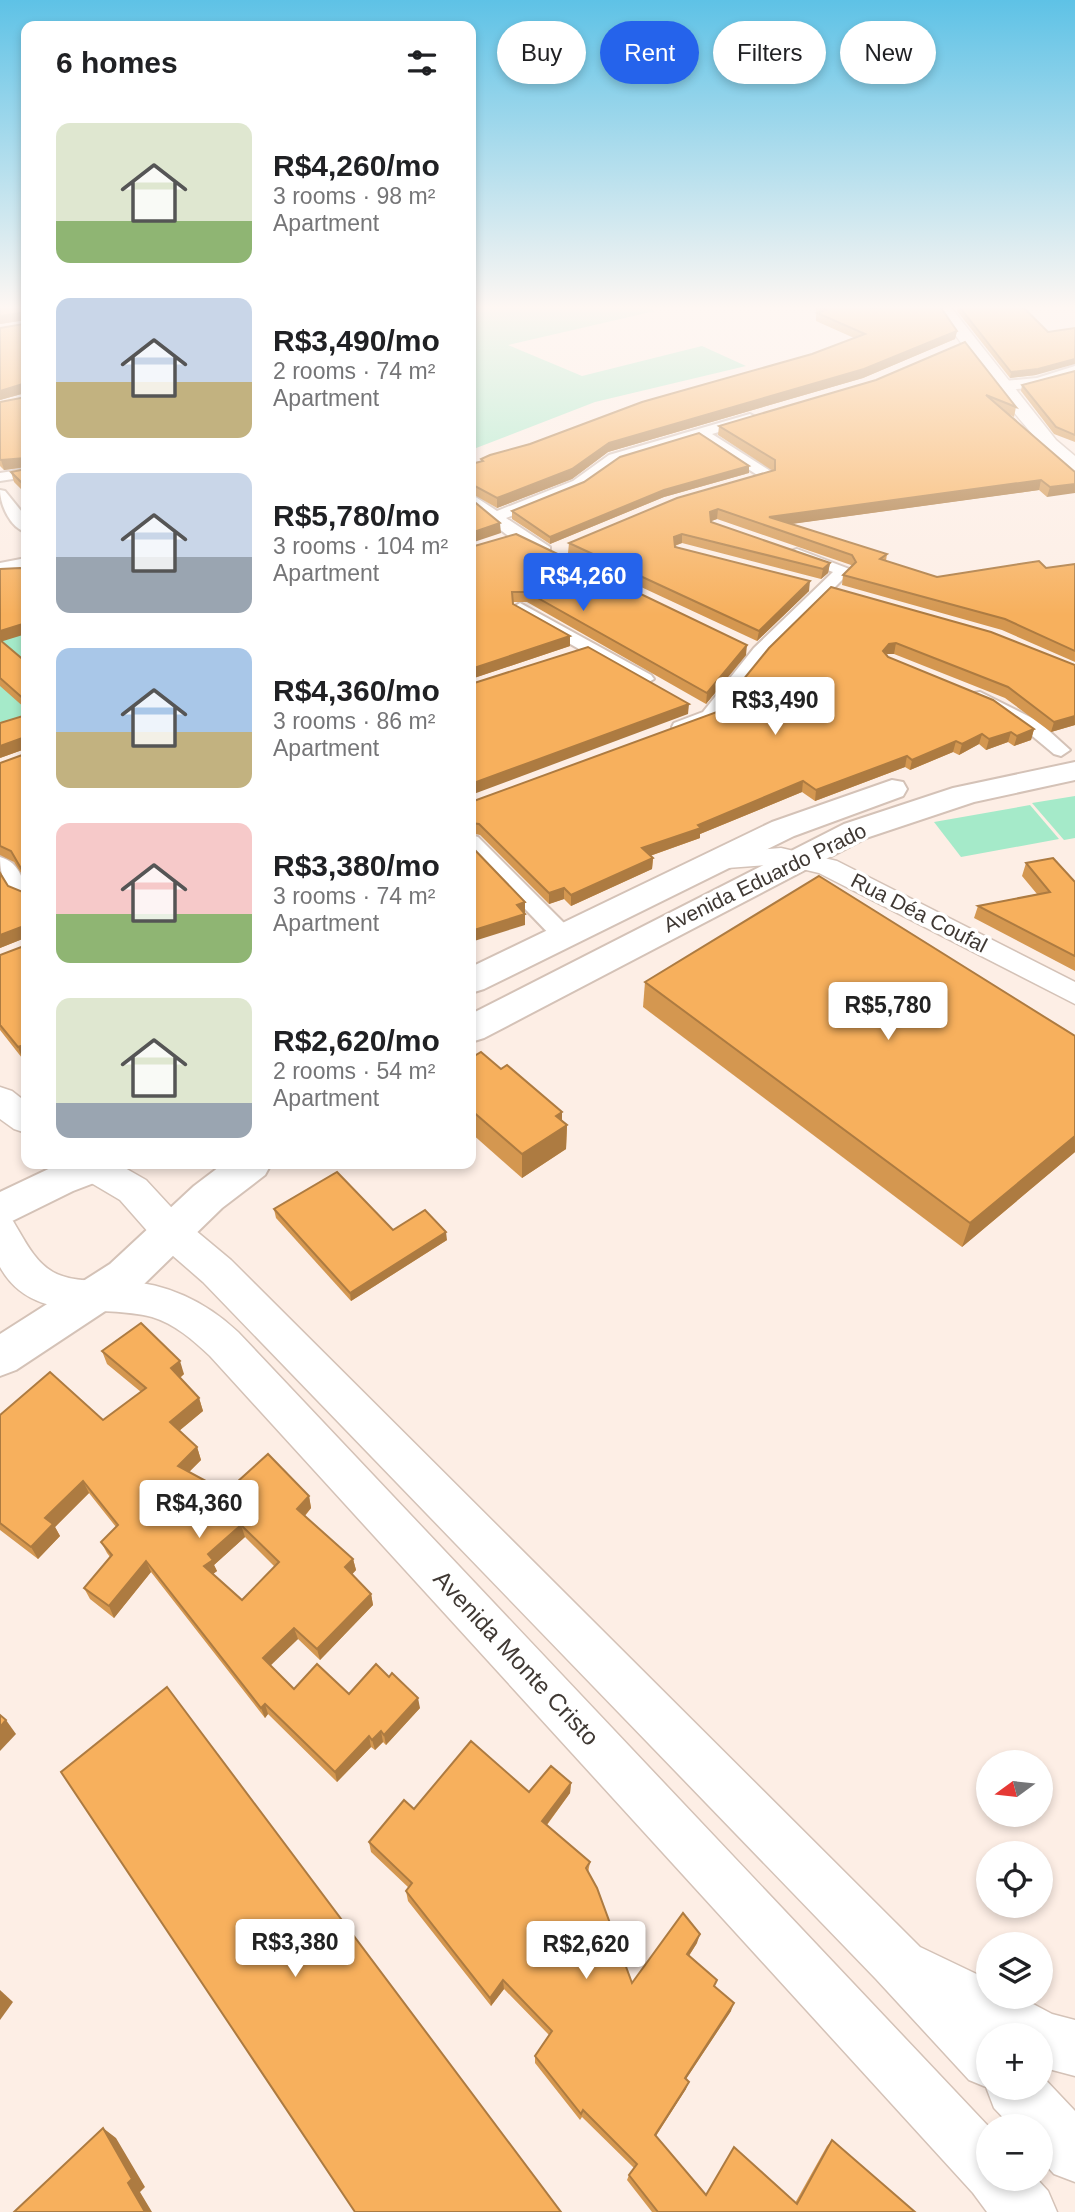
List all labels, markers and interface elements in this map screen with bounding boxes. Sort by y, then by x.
chip: Buy [497,21,586,84]
chip: Rent [600,21,699,84]
chip: Filters [713,21,826,84]
chip: New [840,21,936,84]
icon: filters [403,44,441,82]
text: 6 homes [56,46,178,79]
text: R$4,260/mo [273,149,440,182]
icon: home [112,151,196,235]
text: 3 rooms · 98 m² [273,183,435,209]
text: Apartment [273,210,379,236]
text: R$3,490/mo [273,324,440,357]
icon: home [112,326,196,410]
text: 2 rooms · 74 m² [273,358,435,384]
text: Apartment [273,385,379,411]
text: R$5,780/mo [273,499,440,532]
icon: home [112,501,196,585]
text: 3 rooms · 104 m² [273,533,448,559]
pin: R$4,260 [518,554,648,613]
text: Apartment [273,560,379,586]
text: R$4,260 [540,563,626,589]
text: R$4,360/mo [273,674,440,707]
icon: home [112,676,196,760]
pin: R$3,490 [710,678,840,737]
text: R$3,490 [732,687,818,713]
text: 3 rooms · 86 m² [273,708,435,734]
text: Apartment [273,735,379,761]
street label: Avenida Eduardo Prado [660,818,870,937]
text: R$3,380/mo [273,849,440,882]
icon: home [112,851,196,935]
street label: Rua Déa Coufal [847,868,991,957]
text: 3 rooms · 74 m² [273,883,435,909]
text: Apartment [273,910,379,936]
pin: R$5,780 [823,982,953,1042]
text: R$5,780 [845,992,931,1018]
text: R$2,620/mo [273,1024,440,1057]
icon: home [112,1026,196,1110]
text: 2 rooms · 54 m² [273,1058,435,1084]
text: Apartment [273,1085,379,1111]
pin: R$4,360 [134,1480,264,1540]
text: R$4,360 [156,1490,242,1516]
street label: Avenida Monte Cristo [428,1565,604,1751]
north arrow [976,1750,1054,1827]
map controls [976,1750,1053,2191]
button: locate [976,1841,1053,1918]
pin: R$3,380 [230,1920,360,1979]
pin: R$2,620 [521,1922,651,1981]
text: R$3,380 [252,1929,338,1955]
text: R$2,620 [543,1931,629,1957]
button: layers [976,1932,1053,2009]
button: + [976,2023,1053,2100]
button: − [976,2114,1053,2191]

